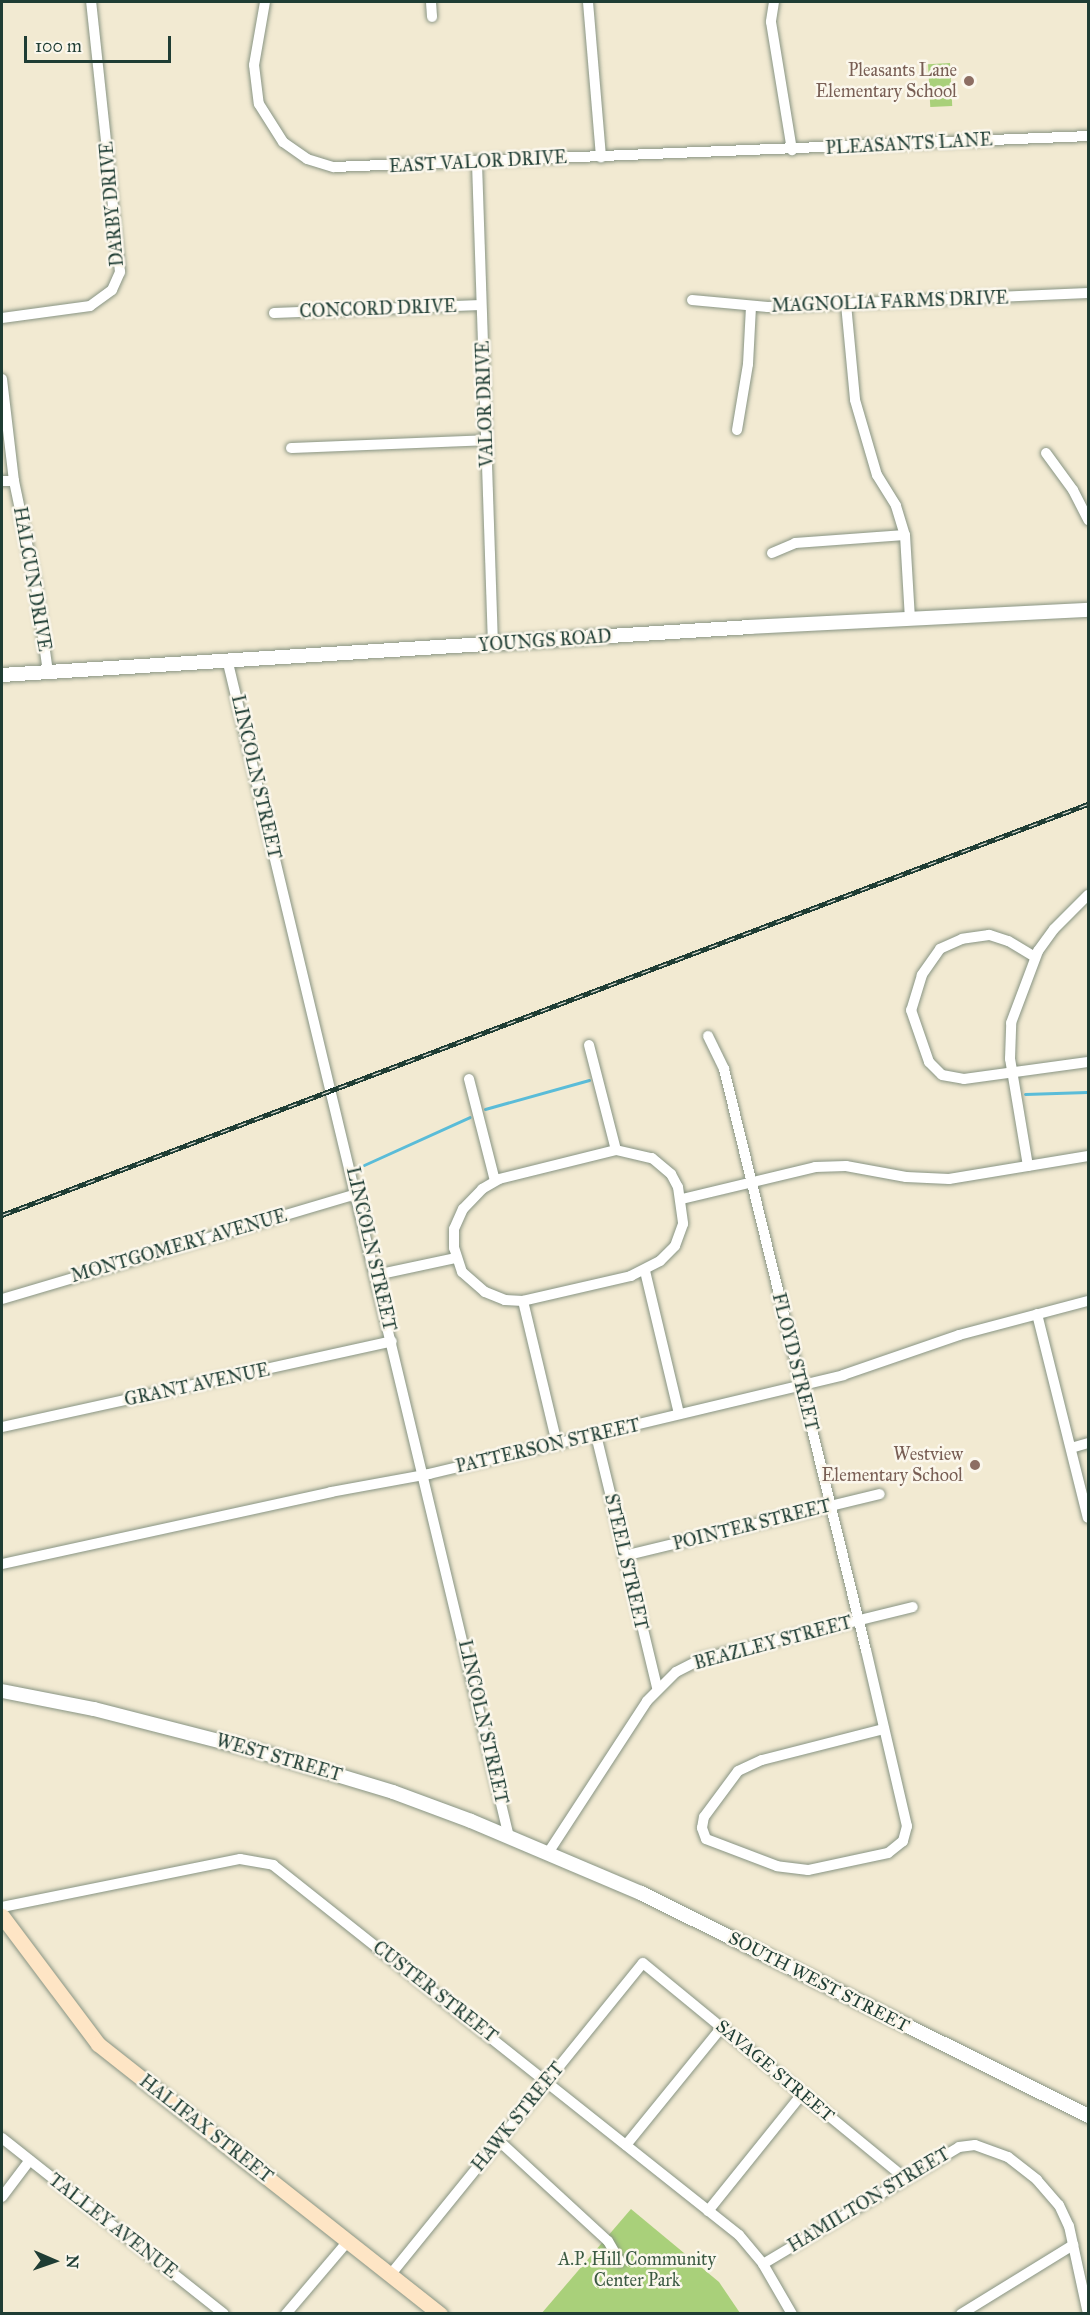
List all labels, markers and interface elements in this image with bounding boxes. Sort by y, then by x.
scale bar [27,24,174,62]
text: 100 m [35,35,82,57]
place label: Pleasants Lane Elementary School [815,60,957,103]
marker: Pleasants Lane Elementary School [962,74,976,88]
street label: PLEASANTS LANE [825,129,993,159]
street label: DARBY DRIVE [96,141,128,267]
street label: EAST VALOR DRIVE [388,147,568,177]
street label: MAGNOLIA FARMS DRIVE [771,287,1009,317]
street label: CONCORD DRIVE [299,295,457,323]
street label: VALOR DRIVE [472,340,498,468]
street label: HALCUN DRIVE [9,505,55,653]
street label: YOUNGS ROAD [478,626,612,656]
street label: LINCOLN STREET [227,693,285,861]
street label: LINCOLN STREET [342,1165,400,1333]
street label: MONTGOMERY AVENUE [69,1205,289,1287]
street label: FLOYD STREET [767,1291,823,1433]
street label: GRANT AVENUE [122,1359,272,1411]
street label: PATTERSON STREET [454,1414,642,1478]
place label: Westview Elementary School [821,1444,963,1486]
marker: Westview Elementary School [968,1458,982,1472]
street label: STEEL STREET [600,1492,652,1632]
street label: POINTER STREET [671,1495,833,1555]
street label: BEAZLEY STREET [692,1611,854,1675]
street label: LINCOLN STREET [454,1638,512,1806]
street label: WEST STREET [214,1730,344,1786]
street label: SOUTH WEST STREET [725,1927,913,2037]
street label: CUSTER STREET [368,1937,502,2047]
street label: SAVAGE STREET [712,2015,838,2127]
street label: HAWK STREET [467,2058,569,2176]
street label: HALIFAX STREET [135,2070,277,2188]
street label: HAMILTON STREET [784,2143,954,2257]
street label: TALLEY AVENUE [44,2169,182,2283]
north arrow [24,2231,84,2291]
park label: A.P. Hill Community Center Park [558,2249,716,2292]

